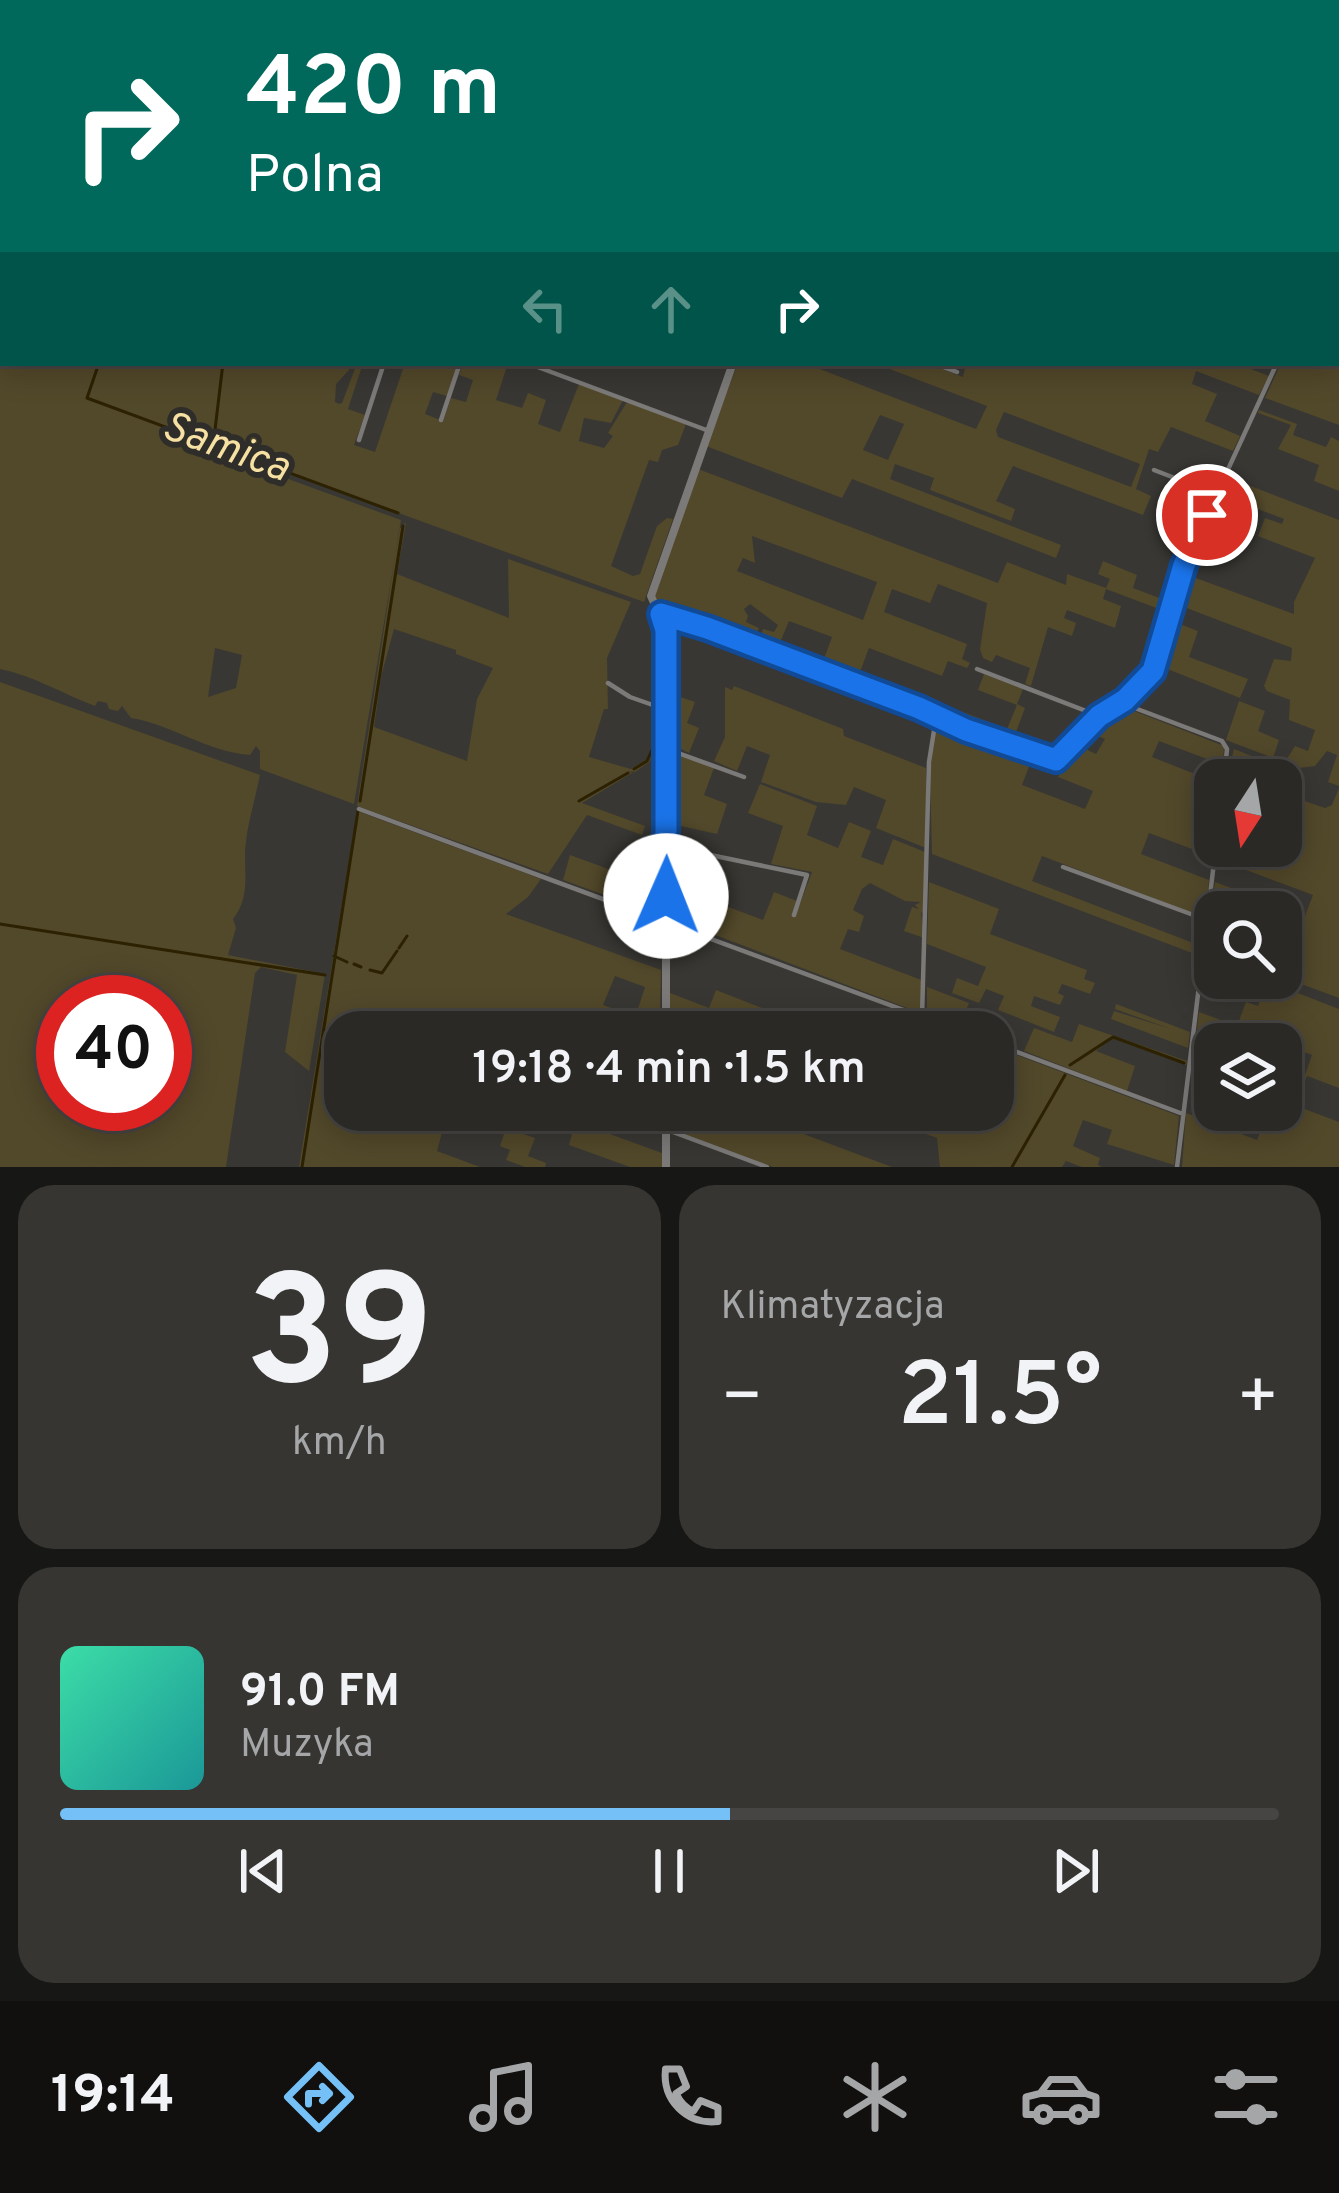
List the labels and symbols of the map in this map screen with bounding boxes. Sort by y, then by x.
water label: Samica [154,402,296,497]
pin [1156,464,1258,566]
north arrow [1194,759,1302,867]
position arrow [603,833,729,959]
speed limit sign: 40 [36,975,192,1131]

